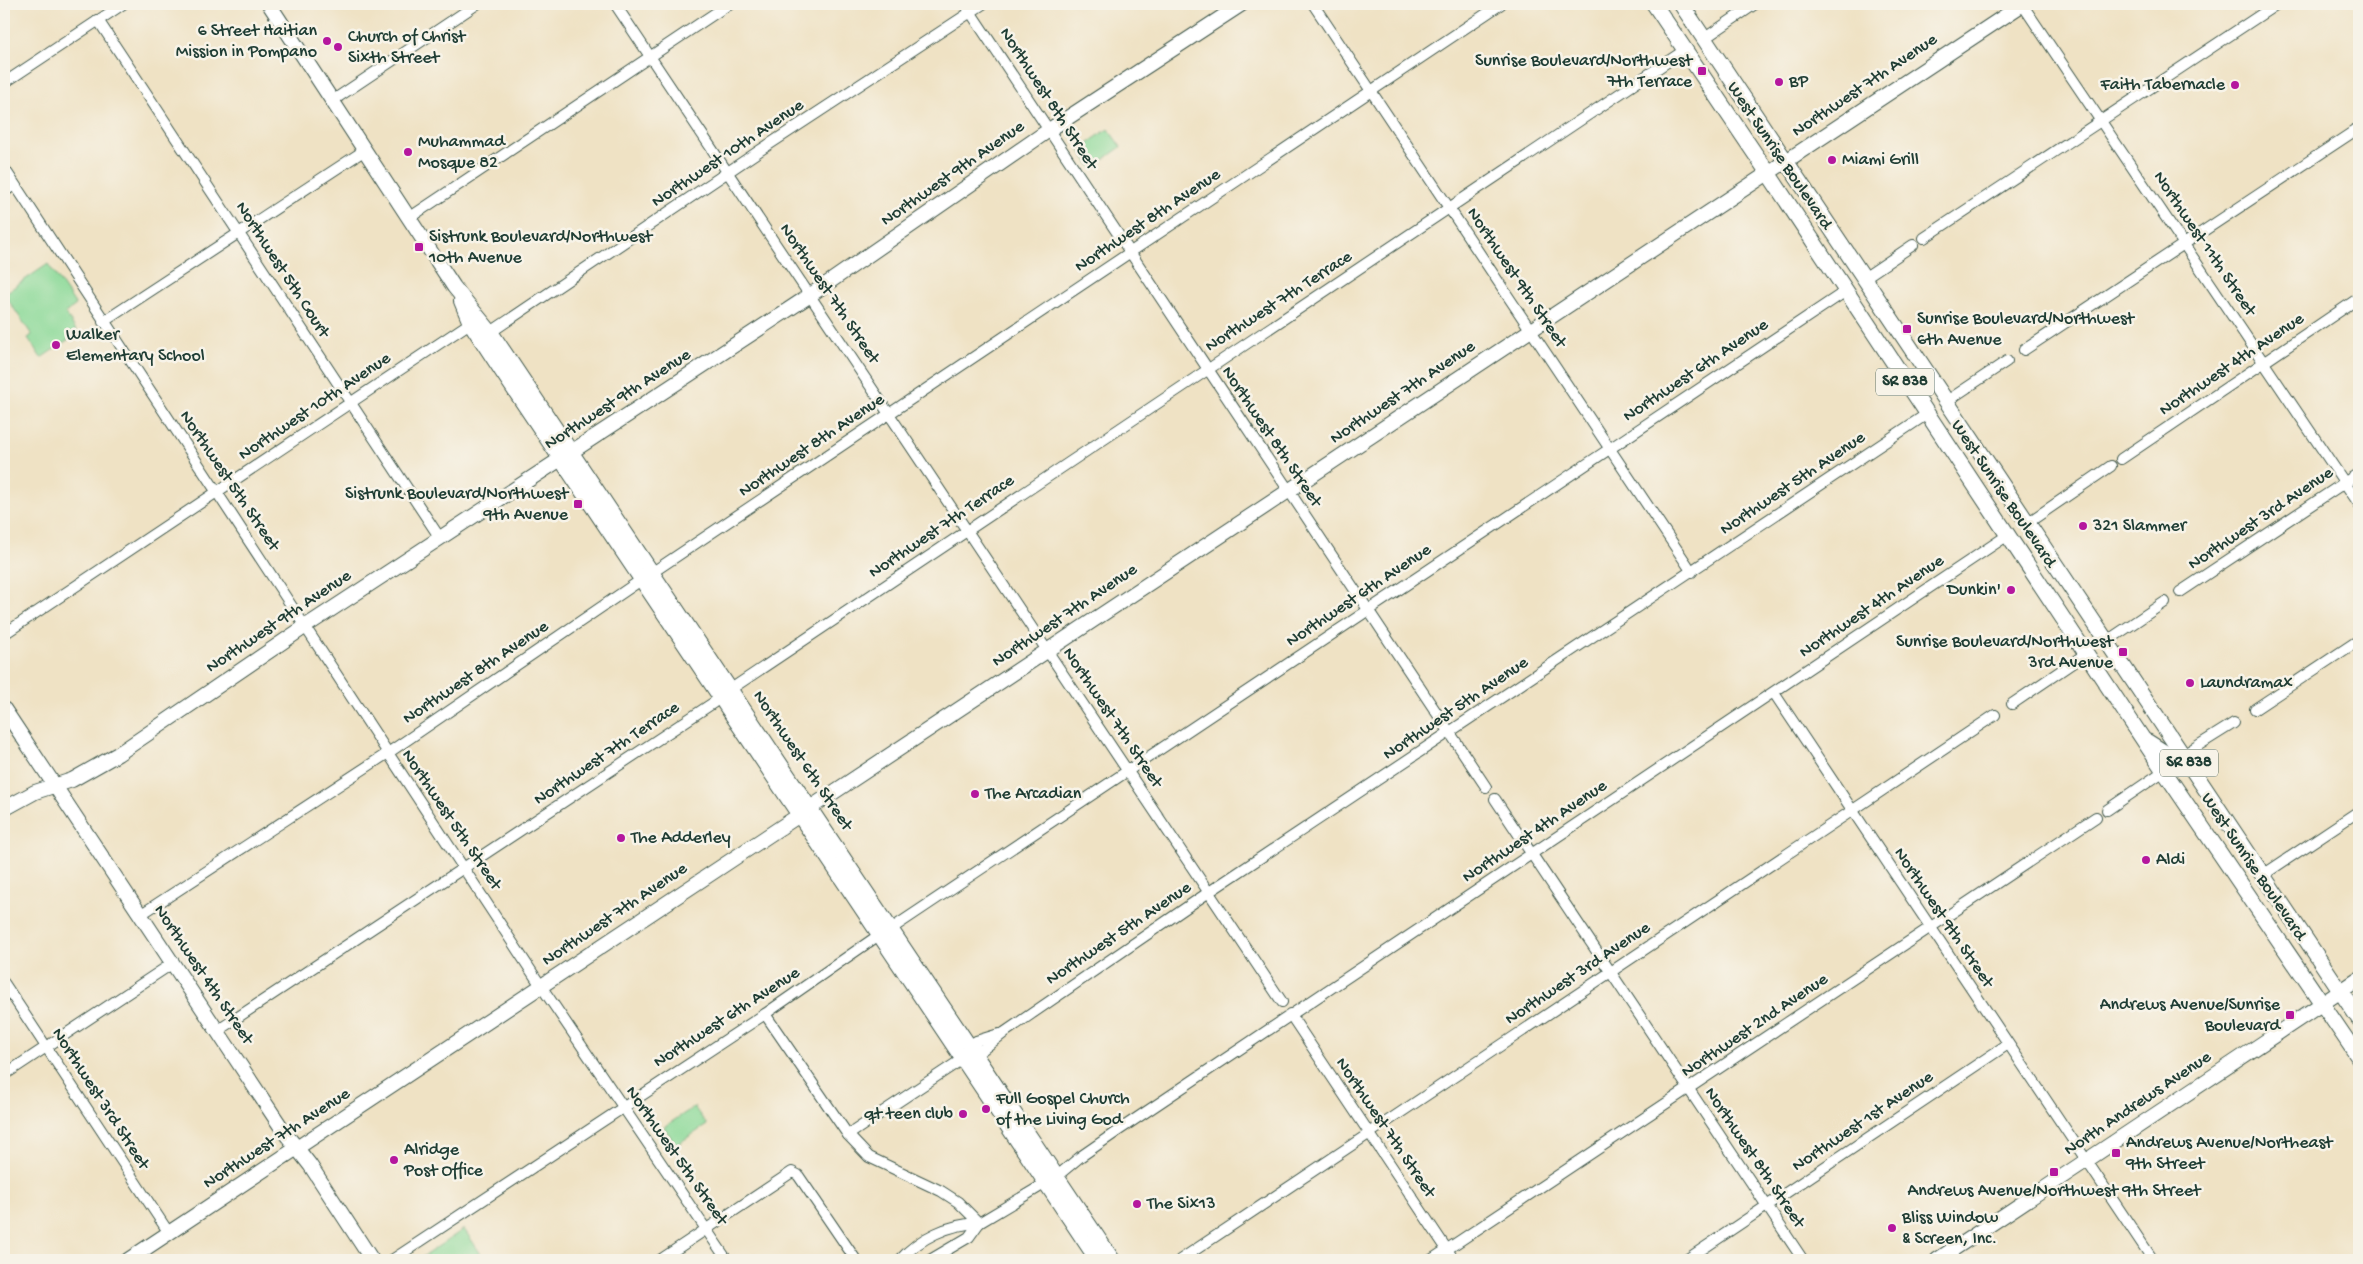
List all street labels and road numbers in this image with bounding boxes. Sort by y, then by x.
street label: Northwest 8th Street [994,24,1103,175]
street label: Northwest 7th Avenue [1788,29,1942,142]
street label: West Sunrise Boulevard [1722,78,1837,235]
street label: Northwest 10th Avenue [648,95,809,213]
street label: Northwest 9th Avenue [877,116,1029,231]
street label: Northwest 8th Avenue [1071,164,1225,278]
street label: Northwest 11th Street [2148,168,2261,322]
street label: Northwest 5th Court [230,198,335,343]
street label: Northwest 9th Street [1461,204,1572,353]
street label: Northwest 7th Street [774,220,885,369]
street label: Northwest 7th Terrace [1202,246,1357,357]
street label: Northwest 4th Avenue [2156,308,2309,421]
street label: Northwest 6th Avenue [1619,314,1773,427]
street label: Northwest 7th Avenue [1326,336,1480,449]
street label: Northwest 9th Avenue [541,344,696,455]
street label: Northwest 10th Avenue [235,348,396,466]
street label: Northwest 8th Street [1216,363,1327,513]
road number: SR 838 [1876,368,1934,396]
street label: Northwest 8th Avenue [735,389,889,503]
street label: Northwest 5th Street [174,407,285,557]
street label: West Sunrise Boulevard [1946,416,2061,573]
street label: Northwest 5th Avenue [1716,427,1870,540]
street label: Northwest 3rd Avenue [2184,462,2338,575]
street label: Northwest 7th Terrace [865,470,1019,584]
street label: Northwest 6th Avenue [1282,539,1436,652]
street label: Northwest 4th Avenue [1796,550,1949,663]
street label: Northwest 7th Avenue [988,559,1142,672]
street label: Northwest 9th Avenue [202,565,356,678]
street label: Northwest 8th Avenue [399,616,553,730]
street label: Northwest 7th Street [1057,644,1168,793]
street label: Northwest 5th Avenue [1379,652,1533,765]
street label: Northwest 6th Street [747,687,858,836]
street label: Northwest 7th Terrace [530,697,684,811]
street label: Northwest 5th Street [396,746,507,896]
road number: SR 838 [2160,750,2218,776]
street label: Northwest 4th Avenue [1459,775,1612,888]
street label: West Sunrise Boulevard [2196,789,2311,946]
street label: Northwest 9th Street [1888,844,1999,993]
street label: Northwest 7th Avenue [538,858,692,971]
street label: Northwest 5th Avenue [1042,877,1196,990]
street label: Northwest 4th Street [149,901,258,1050]
street label: Northwest 3rd Avenue [1501,917,1655,1030]
street label: Northwest 6th Avenue [650,962,805,1073]
street label: Northwest 2nd Avenue [1678,969,1833,1083]
street label: Northwest 3rd Street [46,1024,154,1175]
street label: North Andrews Avenue [2060,1047,2216,1161]
street label: Northwest 7th Street [1330,1054,1441,1203]
street label: Northwest 1st Avenue [1788,1067,1938,1177]
street label: Northwest 7th Avenue [200,1083,355,1194]
street label: Northwest 5th Street [620,1083,733,1231]
street label: Northwest 8th Street [1699,1084,1810,1234]

